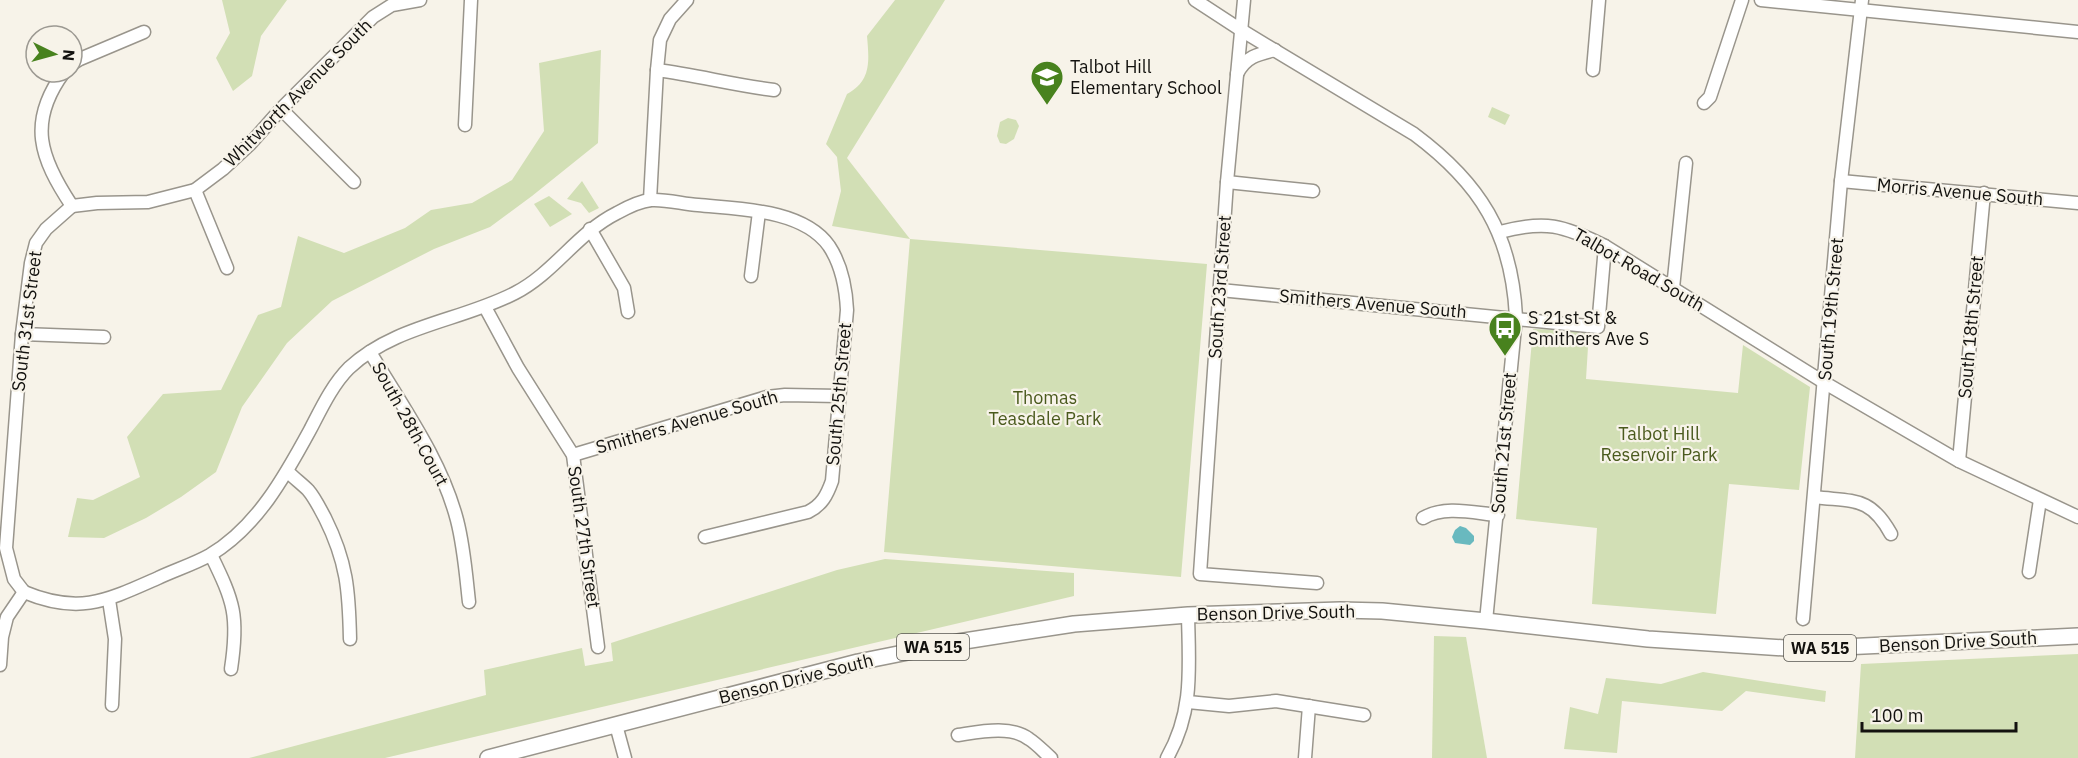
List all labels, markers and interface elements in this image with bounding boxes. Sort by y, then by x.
street label: Whitworth Avenue South [219,14,376,171]
north arrow [24,24,84,84]
text: N [58,49,79,62]
place label: Talbot Hill Elementary School [1070,55,1222,99]
school or university icon: Talbot Hill Elementary School [1029,59,1065,106]
street label: Morris Avenue South [1876,173,2044,210]
street label: South 23rd Street [1203,214,1236,359]
street label: Talbot Road South [1570,223,1709,316]
street label: South 19th Street [1813,237,1848,381]
street label: South 31st Street [6,249,47,393]
street label: South 18th Street [1953,255,1988,399]
street label: Smithers Avenue South [1278,284,1468,323]
place label: S 21st St & Smithers Ave S [1528,306,1649,350]
bus stop icon: S 21st St & Smithers Ave S [1487,310,1523,357]
street label: South 25th Street [821,322,856,466]
street label: South 28th Court [367,358,454,490]
street label: South 21st Street [1486,371,1521,515]
street label: Smithers Avenue South [593,385,781,459]
park label: Thomas Teasdale Park [989,386,1102,430]
park label: Talbot Hill Reservoir Park [1600,422,1718,466]
street label: South 27th Street [563,464,606,609]
street label: Benson Drive South [1197,600,1355,625]
street label: Benson Drive South [1878,626,2038,657]
road number: WA 515 [897,634,969,660]
road number: WA 515 [1784,635,1856,661]
street label: Benson Drive South [716,648,876,709]
scale bar [1862,695,2016,733]
text: 100 m [1871,704,1923,727]

